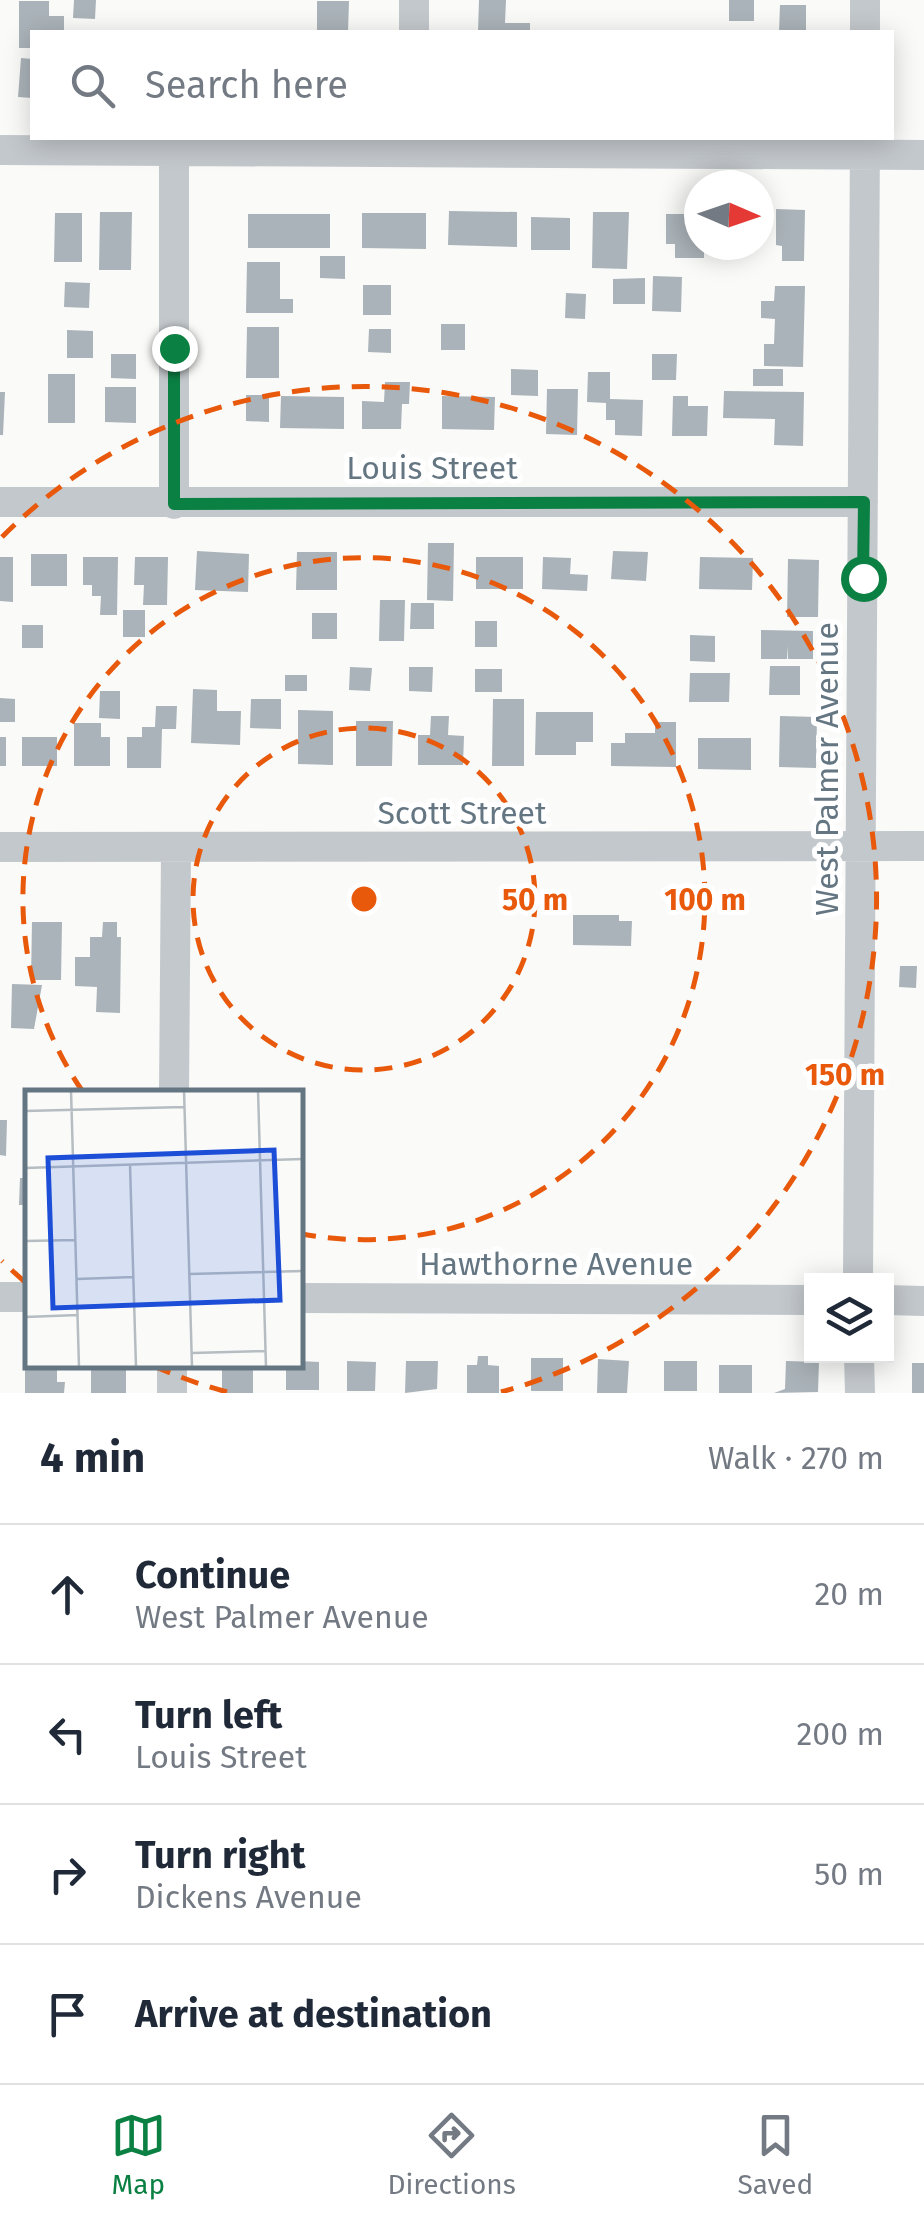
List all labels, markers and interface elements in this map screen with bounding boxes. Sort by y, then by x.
search box [30,30,894,140]
icon: search [65,58,120,113]
text: Search here [145,62,348,108]
north arrow [684,170,774,260]
route end [152,326,198,372]
street label: Louis Street [346,449,518,487]
route start [841,556,887,602]
street label: West Palmer Avenue [808,622,846,916]
street label: Scott Street [377,794,547,832]
centre of rings [346,881,382,917]
text: 50 m [502,882,568,918]
text: 100 m [664,882,746,918]
text: 150 m [805,1057,885,1093]
inset map [25,1090,302,1368]
street label: Hawthorne Avenue [419,1245,693,1283]
map controls [804,1273,894,1363]
button: layers [804,1273,894,1363]
text: 4 min [40,1433,145,1483]
text: Walk · 270 m [708,1439,884,1477]
text: Continue [135,1552,290,1598]
icon: ahead [40,1567,95,1622]
text: 20 m [814,1575,884,1613]
text: West Palmer Avenue [135,1598,429,1636]
text: Turn left [135,1692,282,1738]
icon: left [40,1707,95,1762]
text: 200 m [797,1715,884,1753]
text: Louis Street [135,1738,307,1776]
text: Turn right [135,1832,305,1878]
icon: right [40,1847,95,1902]
text: 50 m [814,1855,884,1893]
text: Dickens Avenue [135,1878,362,1916]
icon: arrive [40,1987,95,2042]
text: Arrive at destination [135,1991,492,2037]
tab: Map [111,2108,166,2201]
tab: Directions [387,2108,516,2201]
tab: Saved [737,2108,813,2201]

